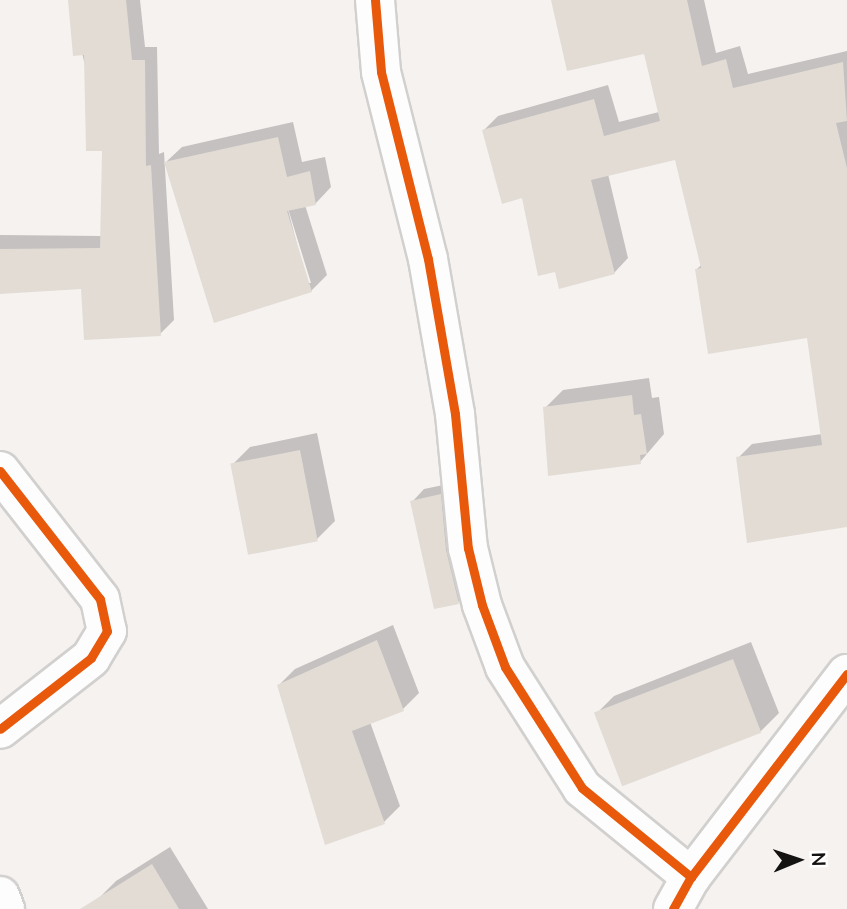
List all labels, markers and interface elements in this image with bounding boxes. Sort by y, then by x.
north arrow [763,825,833,895]
text: N [807,852,831,867]

